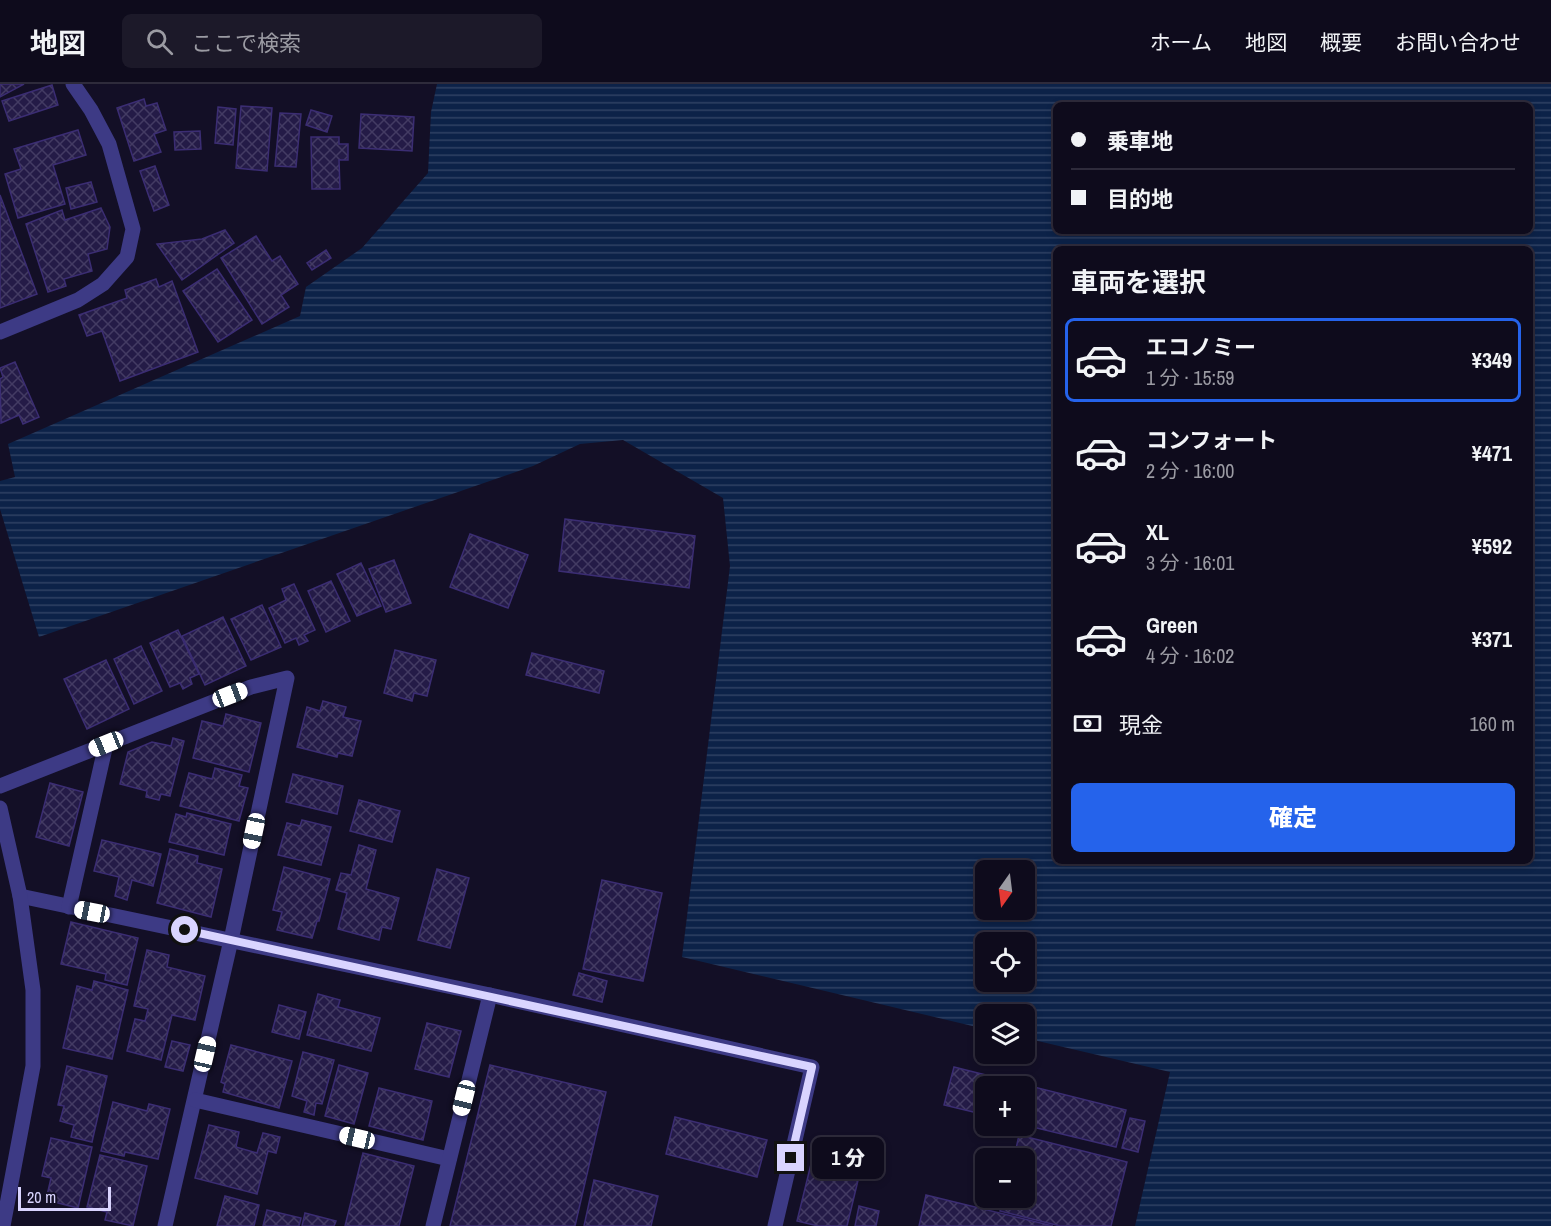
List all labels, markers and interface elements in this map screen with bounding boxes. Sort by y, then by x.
search box [122,14,542,68]
text: 地図 [30,24,86,62]
icon: search [143,25,176,58]
text: ここで検索 [191,28,301,58]
text: ホーム [1150,28,1212,57]
text: 地図 [1245,28,1287,57]
text: 概要 [1320,28,1362,57]
text: お問い合わせ [1395,28,1521,57]
text: 乗車地 [1107,126,1173,156]
text: 目的地 [1107,184,1173,214]
text: 車両を選択 [1071,264,1206,300]
text: エコノミー [1146,332,1256,362]
icon: car [1074,333,1128,387]
text: ¥349 [1472,345,1512,375]
text: 1 分 · 15:59 [1146,364,1234,391]
text: コンフォート [1146,425,1277,455]
icon: car [1074,426,1128,480]
text: ¥471 [1472,438,1512,468]
text: 2 分 · 16:00 [1146,457,1234,484]
text: XL [1146,517,1169,547]
icon: car [1074,519,1128,573]
text: ¥592 [1472,531,1512,561]
text: 3 分 · 16:01 [1146,549,1234,576]
text: Green [1146,610,1198,640]
icon: car [1074,612,1128,666]
text: ¥371 [1472,624,1512,654]
text: 4 分 · 16:02 [1146,642,1234,669]
car [210,680,250,710]
icon: cash [1071,707,1104,740]
text: 現金 [1119,710,1163,740]
text: 160 m [1469,710,1515,737]
car [86,729,126,759]
button: 確定 [1071,783,1515,852]
car [241,812,267,850]
north arrow [975,860,1035,920]
map controls [975,860,1035,1208]
car [73,900,111,924]
route start [171,916,198,943]
button: locate [975,932,1035,992]
button: layers [975,1004,1035,1064]
car [192,1034,218,1074]
button: + [975,1076,1035,1136]
car [451,1078,477,1118]
car [337,1125,377,1151]
callout: 1 分 [812,1137,884,1179]
route end [777,1144,804,1171]
text: 1 分 [831,1144,865,1171]
button: − [975,1148,1035,1208]
scale bar [18,1184,111,1212]
text: 20 m [27,1186,56,1208]

